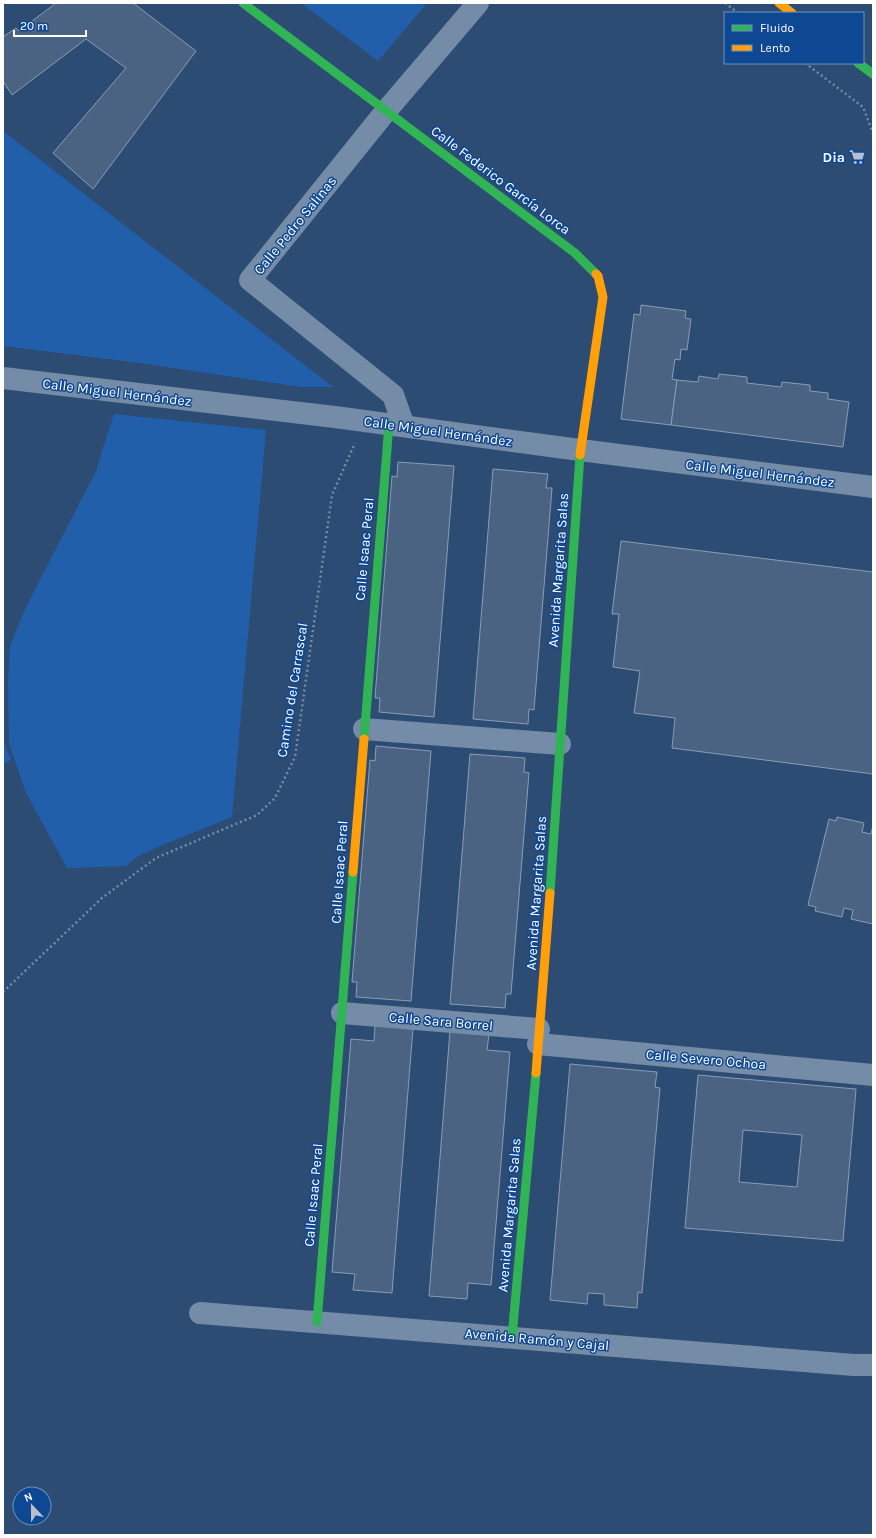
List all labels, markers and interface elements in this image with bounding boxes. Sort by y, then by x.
scale bar [14,12,86,38]
legend [724,12,864,64]
text: 20 m [20,19,48,33]
text: Fluido [760,21,794,35]
text: Lento [760,41,790,55]
street label: Calle Federico García Lorca [428,122,574,238]
supermarket icon: Dia [848,148,866,166]
place label: Dia [823,149,845,166]
street label: Calle Pedro Salinas [250,173,340,278]
street label: Calle Miguel Hernández [42,375,192,410]
street label: Calle Miguel Hernández [363,413,513,450]
street label: Calle Miguel Hernández [685,456,835,491]
street label: Avenida Margarita Salas [545,492,572,648]
street label: Calle Isaac Peral [352,497,377,601]
street label: Camino del Carrascal [273,622,312,759]
street label: Avenida Margarita Salas [523,815,550,971]
street label: Calle Isaac Peral [327,820,352,924]
street label: Calle Sara Borrel [388,1008,494,1035]
street label: Calle Severo Ochoa [645,1046,767,1073]
street label: Avenida Margarita Salas [494,1137,525,1293]
street label: Calle Isaac Peral [301,1143,326,1247]
street label: Avenida Ramón y Cajal [464,1325,610,1354]
north arrow [12,1486,52,1526]
text: N [22,1490,35,1505]

